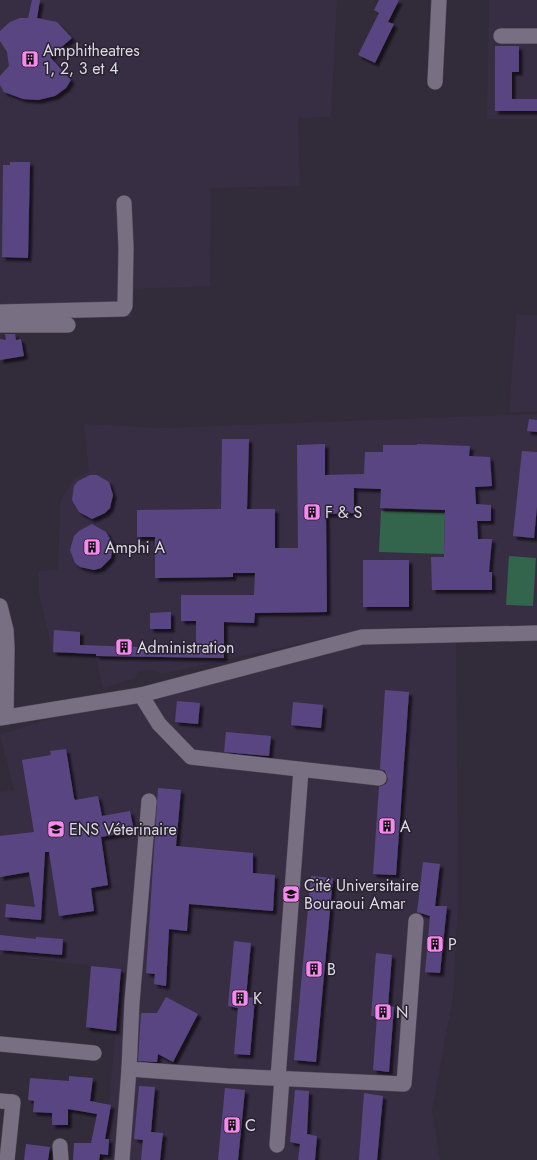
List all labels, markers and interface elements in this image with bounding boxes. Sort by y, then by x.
place label: Amphitheatres 1, 2, 3 et 4 [43,39,140,80]
building icon: Amphitheatres 1, 2, 3 et 4 [20,49,40,69]
place label: F & S [325,501,362,524]
building icon: F & S [302,502,322,522]
place label: Amphi A [105,536,166,559]
building icon: Amphi A [82,537,102,557]
place label: Administration [137,636,235,659]
building icon: Administration [114,637,134,657]
place label: A [400,815,411,838]
building icon: A [377,816,397,836]
place label: ENS Véterinaire [69,818,177,841]
school or university icon: ENS Véterinaire [46,819,66,839]
place label: Cité Universitaire Bouraoui Amar [304,874,419,915]
school or university icon: Cité Universitaire Bouraoui Amar [281,884,301,904]
place label: P [448,933,457,956]
building icon: P [425,934,445,954]
place label: B [327,958,336,981]
building icon: B [304,959,324,979]
place label: K [253,987,262,1010]
building icon: K [230,988,250,1008]
place label: N [396,1001,408,1024]
building icon: N [373,1002,393,1022]
place label: C [245,1114,256,1137]
building icon: C [222,1115,242,1135]

